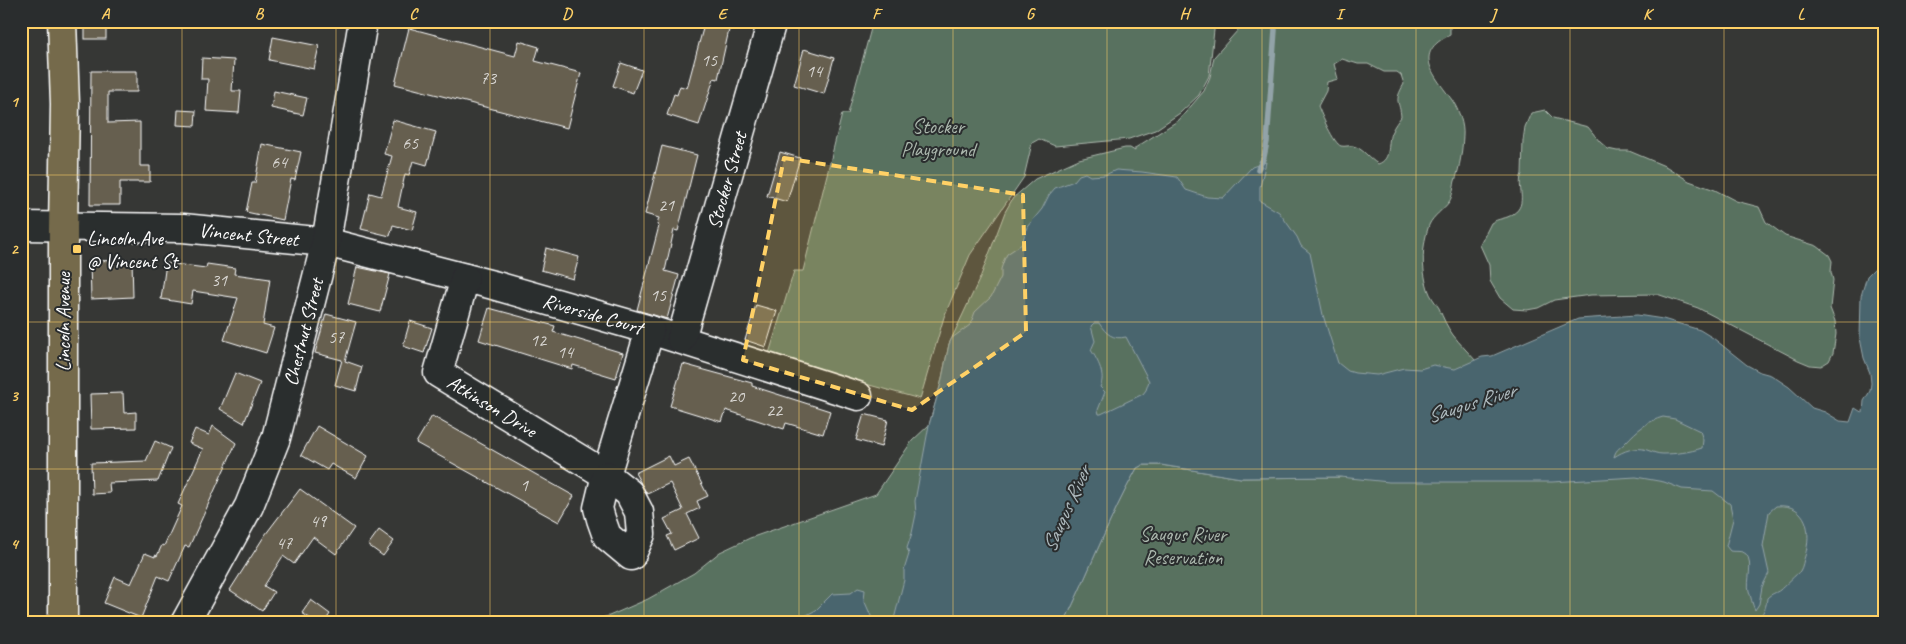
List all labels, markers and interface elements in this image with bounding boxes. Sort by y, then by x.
text: A [101,4,111,24]
text: B [255,4,265,24]
text: C [409,4,419,24]
text: D [562,4,573,24]
text: E [718,4,729,24]
text: F [872,4,883,24]
text: G [1026,4,1036,24]
text: H [1179,4,1191,24]
text: I [1336,4,1346,24]
text: J [1489,4,1498,24]
text: K [1643,4,1655,24]
text: L [1798,4,1806,24]
house number: 15 [701,49,718,71]
house number: 14 [806,60,824,82]
house number: 73 [480,67,498,89]
text: 1 [10,92,19,112]
park label: Stocker Playground [901,114,978,162]
street label: Stocker Street [701,127,753,232]
house number: 65 [402,132,419,154]
house number: 64 [271,151,289,173]
house number: 21 [658,194,675,216]
street label: Vincent Street [198,218,302,252]
place label: Lincoln Ave @ Vincent St [87,226,180,274]
text: 2 [10,239,19,259]
marker: Lincoln Ave @ Vincent St [71,243,83,255]
house number: 31 [211,269,228,291]
street label: Lincoln Avenue [51,271,76,371]
street label: Chestnut Street [278,273,330,388]
house number: 15 [650,284,667,306]
street label: Riverside Court [540,288,649,341]
house number: 57 [328,326,345,348]
house number: 12 [530,329,548,351]
house number: 14 [557,341,575,363]
street label: Atkinson Drive [443,370,542,444]
water label: Saugus River [1424,376,1523,429]
house number: 20 [728,385,746,407]
text: 3 [10,386,19,406]
house number: 22 [766,399,784,421]
water label: Saugus River [1036,458,1098,556]
house number: 1 [520,474,529,496]
house number: 49 [310,510,328,532]
park label: Saugus River Reservation [1140,522,1228,570]
house number: 47 [276,532,293,554]
text: 4 [10,534,19,554]

